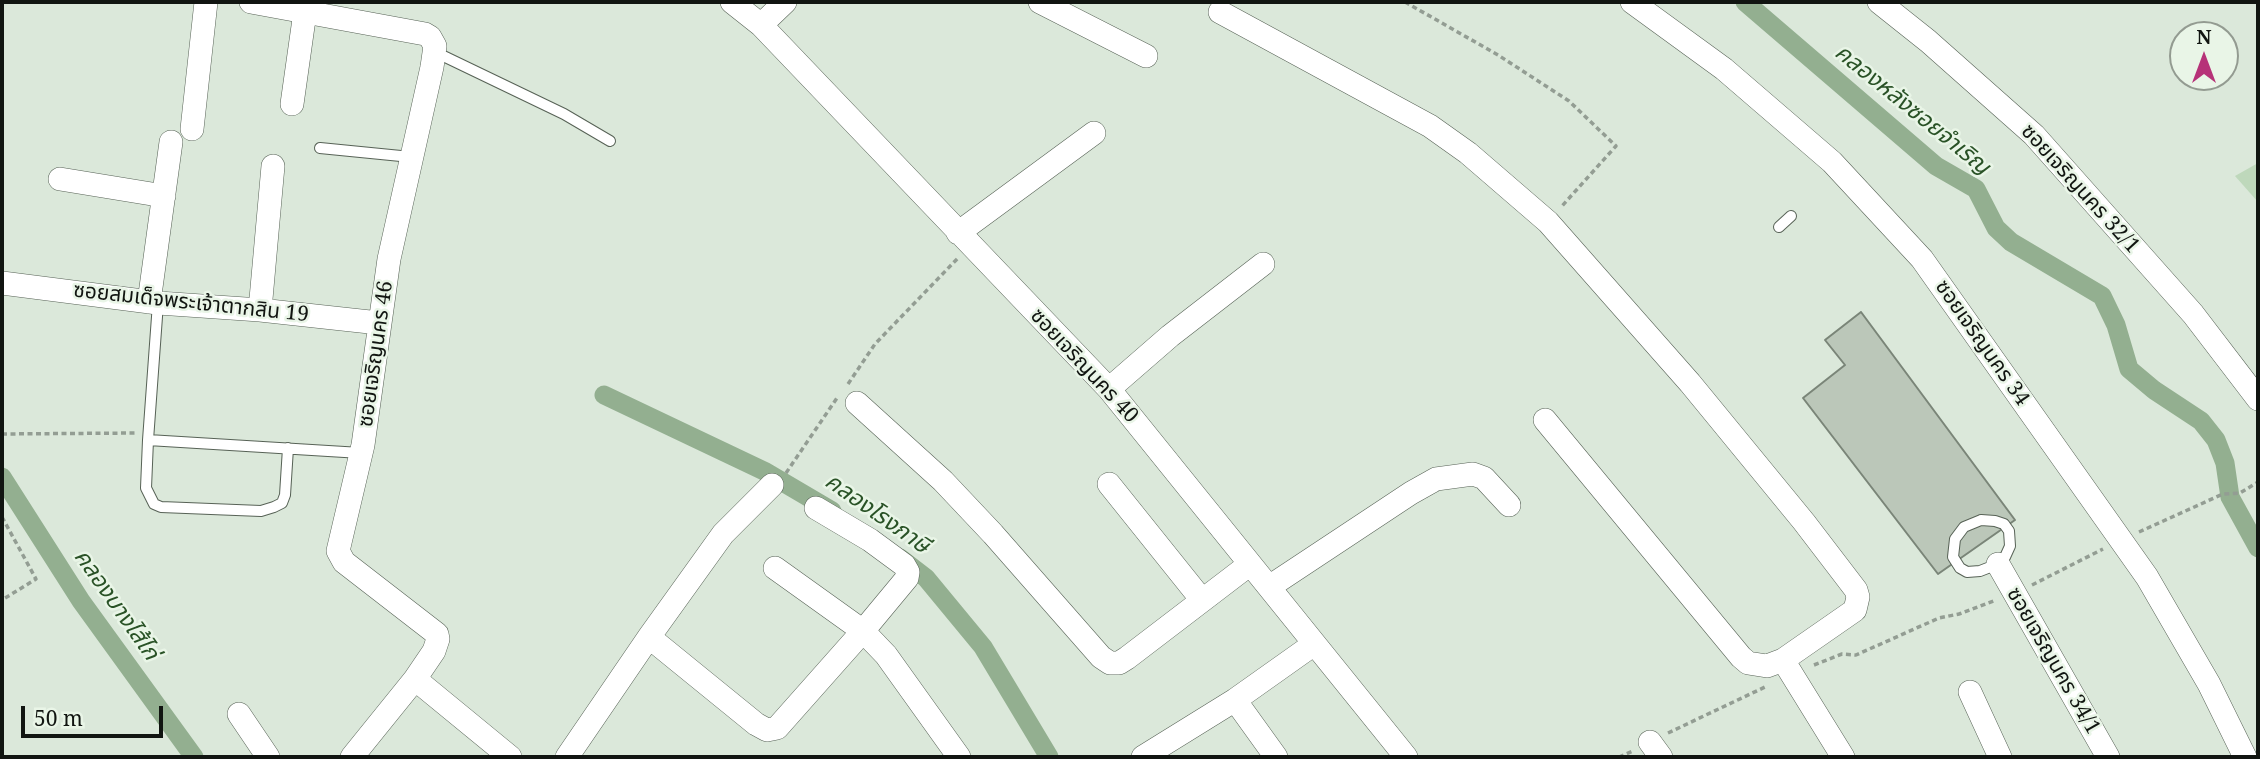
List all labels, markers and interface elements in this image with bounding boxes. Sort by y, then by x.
north arrow [2169,21,2239,91]
text: N [2197,24,2211,50]
water label: คลองหลังซอยจำเริญ [1829,39,1995,181]
street label: ซอยเจริญนคร 32/1 [2015,119,2145,259]
street label: ซอยเจริญนคร 34 [1929,275,2035,411]
street label: ซอยสมเด็จพระเจ้าตากสิน 19 [72,278,310,328]
street label: ซอยเจริญนคร 46 [353,279,399,429]
street label: ซอยเจริญนคร 40 [1025,304,1143,428]
water label: คลองโรงภาษี [819,468,935,560]
water label: คลองบางไส้ไก่ [68,544,164,666]
street label: ซอยเจริญนคร 34/1 [2001,583,2105,739]
scale bar [24,692,166,736]
text: 50 m [34,704,83,732]

